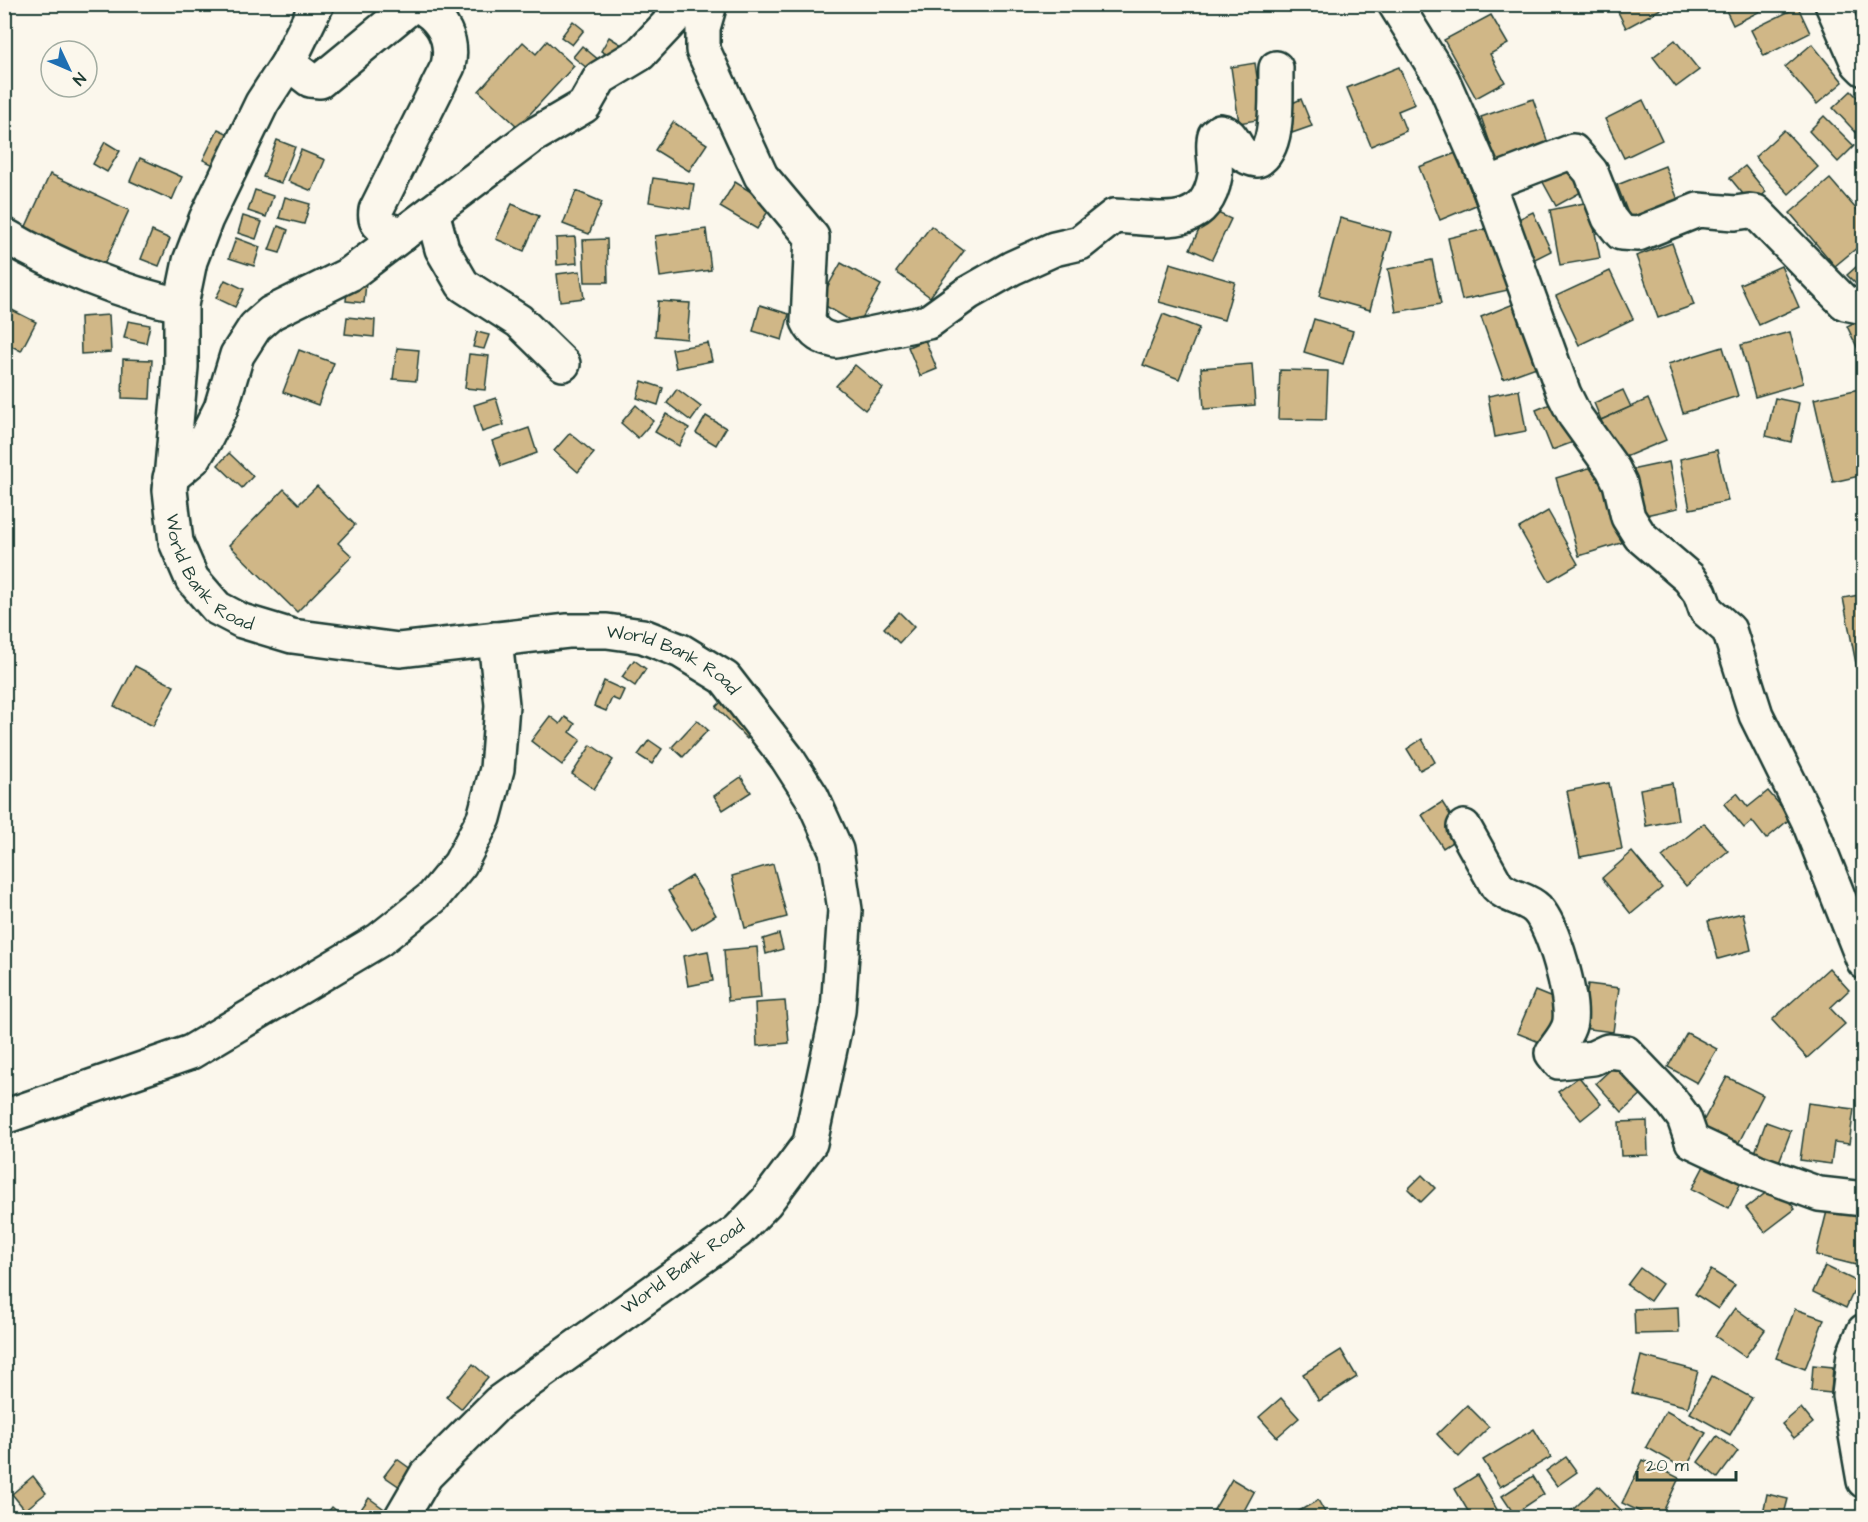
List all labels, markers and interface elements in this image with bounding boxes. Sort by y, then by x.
north arrow [39,39,99,99]
text: N [68,67,90,90]
street label: World Bank Road [160,512,257,636]
street label: World Bank Road [605,619,746,700]
street label: World Bank Road [616,1214,750,1320]
scale bar [1637,1444,1736,1482]
text: 20 m [1646,1453,1689,1478]

